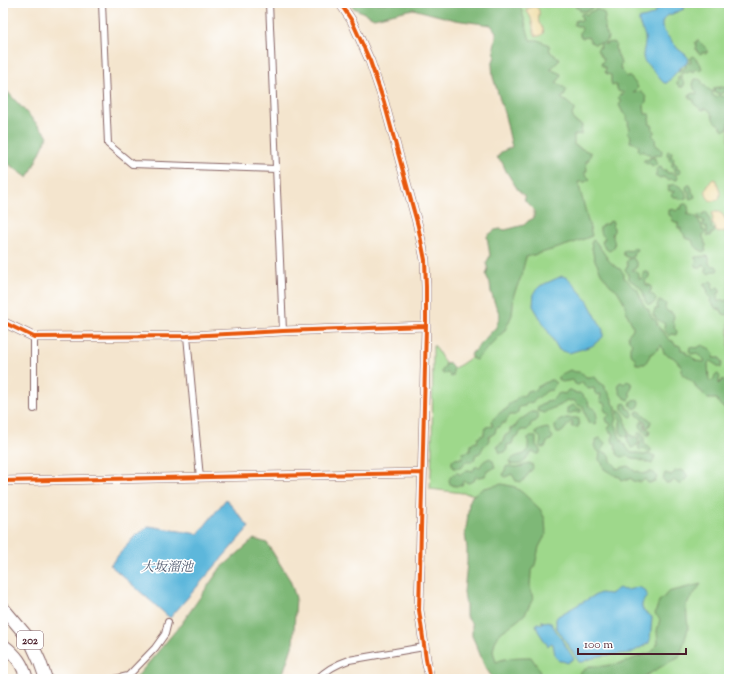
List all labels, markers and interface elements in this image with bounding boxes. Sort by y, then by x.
water label: 大坂溜池 [141,559,195,577]
scale bar [578,630,686,656]
road number: 202 [17,631,43,649]
text: 100 m [584,636,613,654]

